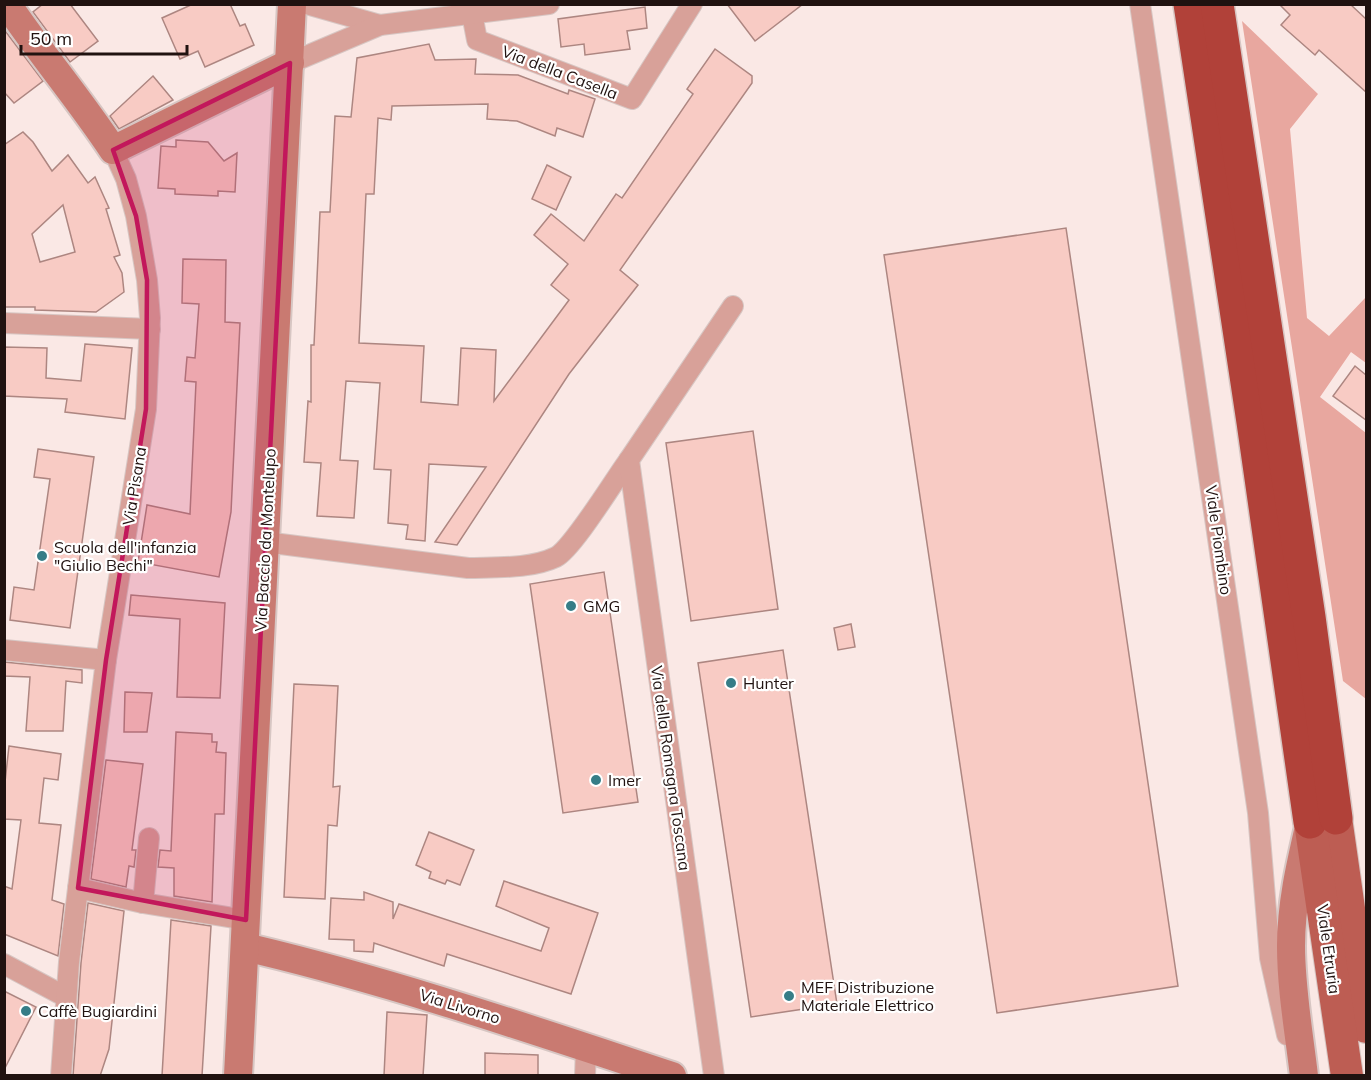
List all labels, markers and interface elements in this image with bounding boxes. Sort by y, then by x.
scale bar [21,18,188,56]
text: 50 m [30,27,72,50]
street label: Via della Casella [499,41,621,103]
street label: Via Pisana [118,445,150,527]
street label: Via Baccio da Montelupo [250,448,280,632]
street label: Viale Piombino [1201,484,1237,596]
place label: Scuola dell'infanzia "Giulio Bechi" [54,537,197,575]
marker: Scuola dell'infanzia "Giulio Bechi" [35,549,49,563]
place label: GMG [583,596,620,616]
marker: GMG [564,599,578,613]
street label: Via della Romagna Toscana [647,664,695,872]
place label: Hunter [743,673,794,693]
marker: Hunter [724,676,738,690]
place label: Imer [608,770,641,790]
marker: Imer [589,773,603,787]
street label: Viale Etruria [1313,903,1345,995]
place label: MEF Distribuzione Materiale Elettrico [801,977,934,1015]
street label: Via Livorno [417,984,503,1028]
marker: MEF Distribuzione Materiale Elettrico [782,989,796,1003]
place label: Caffè Bugiardini [38,1001,157,1021]
marker: Caffè Bugiardini [19,1004,33,1018]

